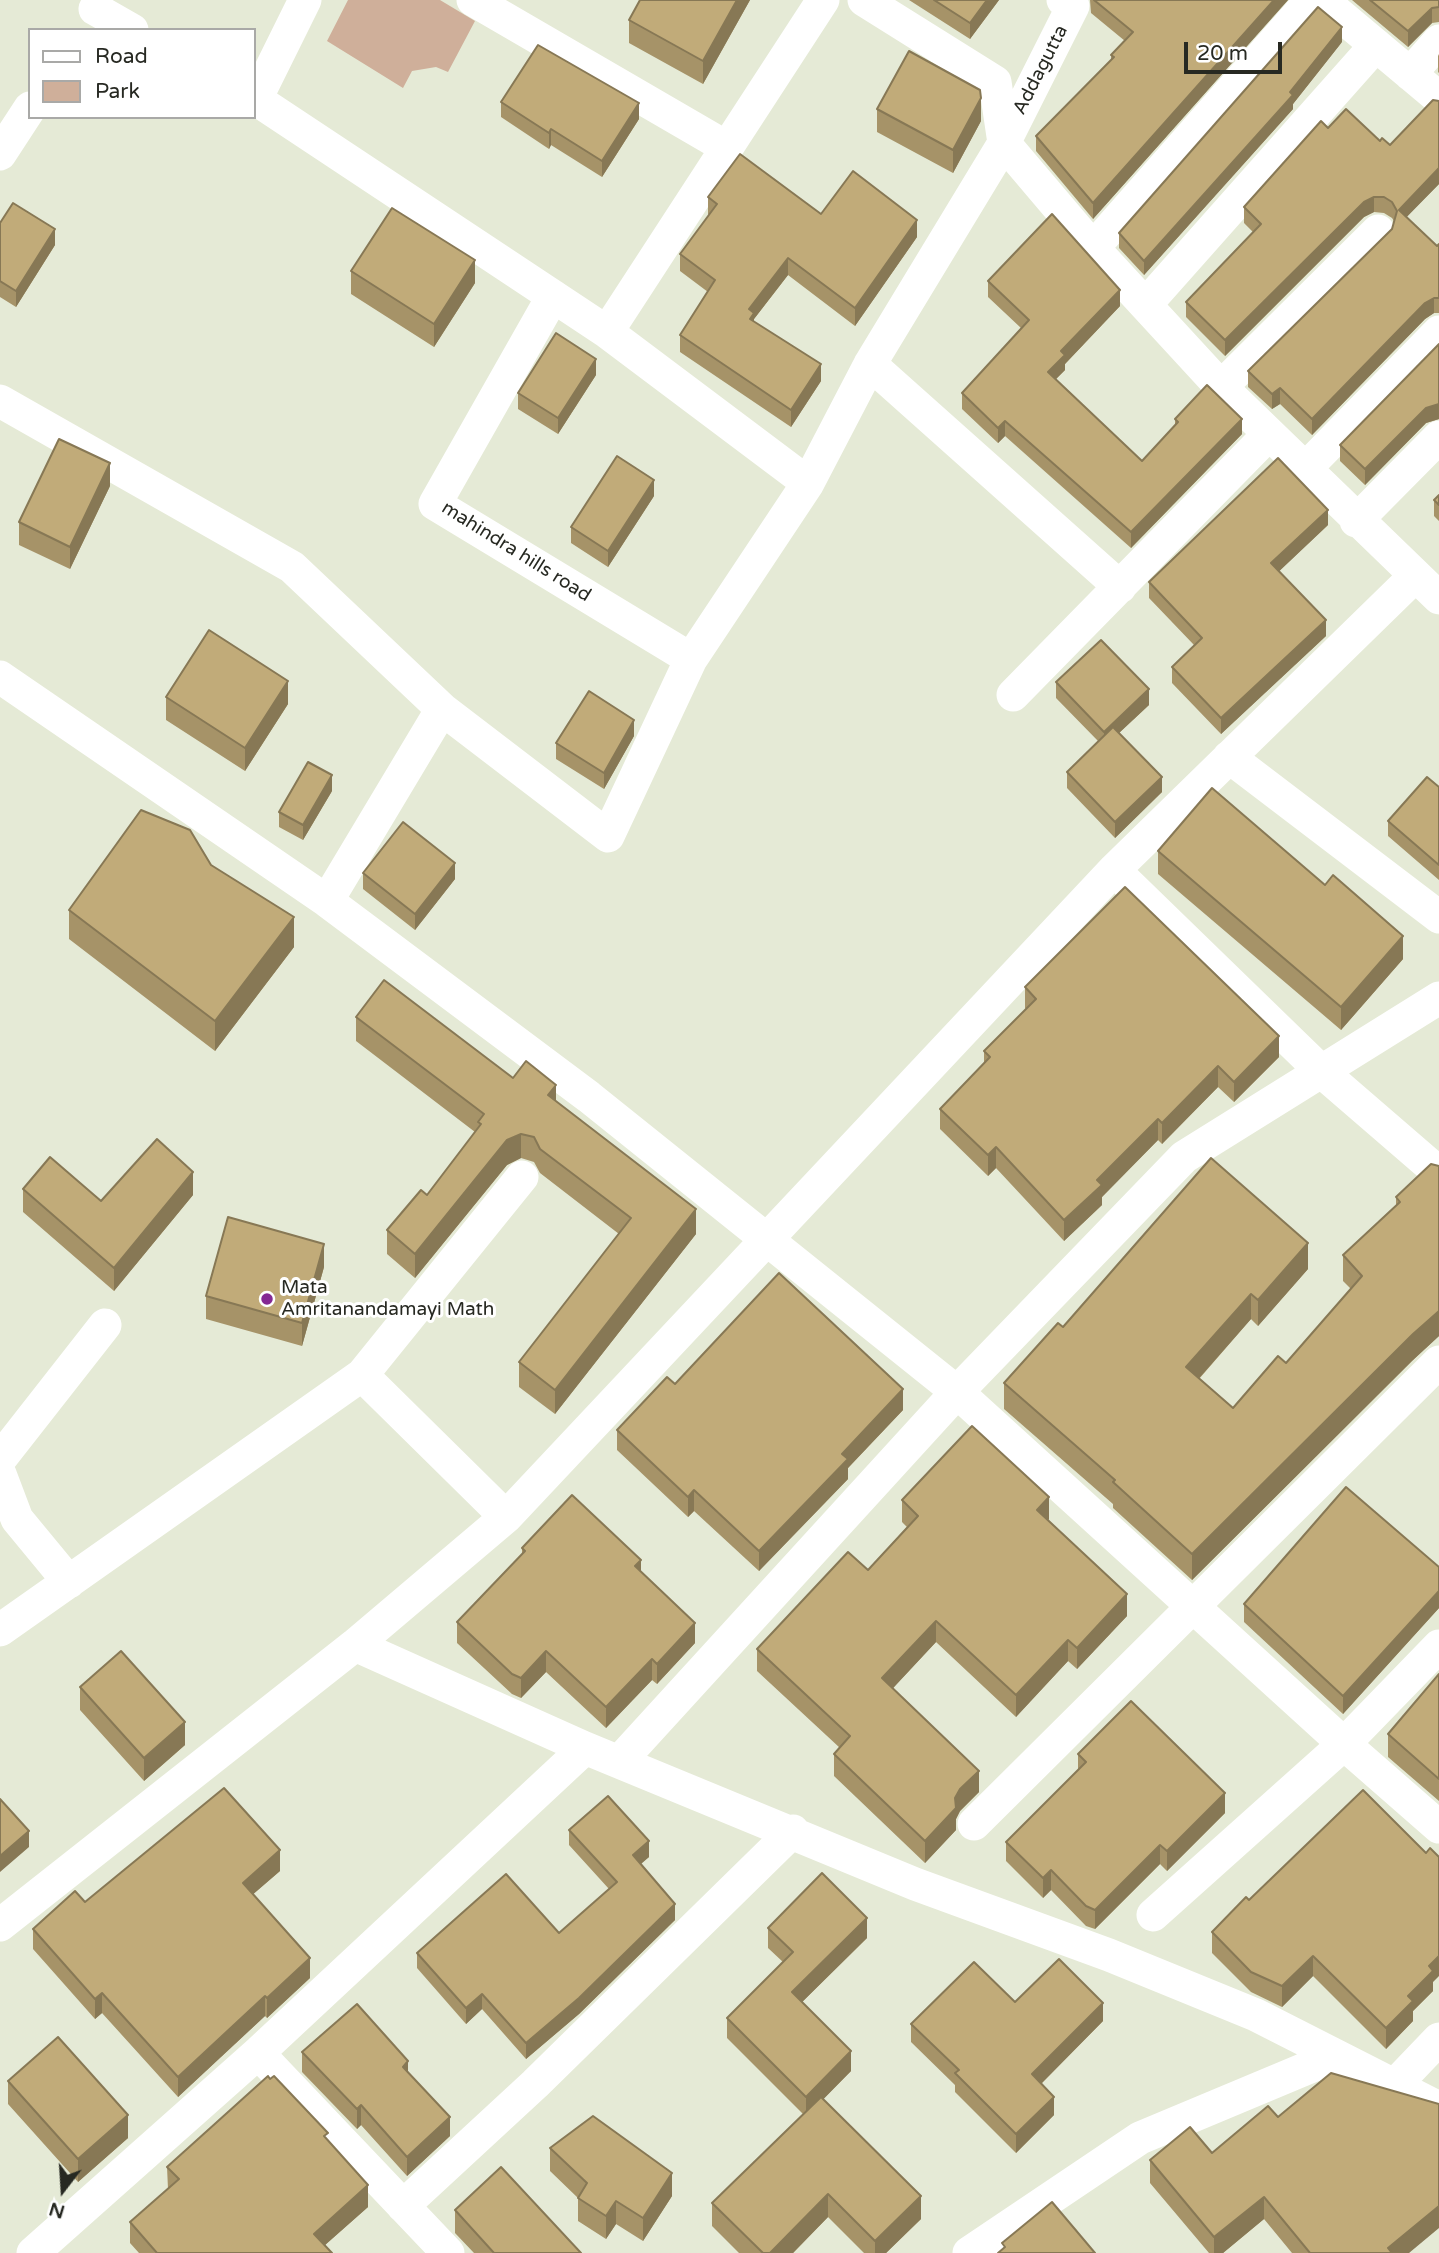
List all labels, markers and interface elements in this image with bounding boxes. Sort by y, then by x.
street label: Addagutta [1009,21,1073,119]
legend [28,28,256,119]
scale bar [1187,28,1285,72]
text: 20 m [1197,41,1248,66]
text: Road [95,44,148,69]
text: Park [95,79,140,104]
street label: mahindra hills road [437,497,595,607]
place label: Mata Amritanandamayi Math [281,1277,494,1321]
marker: Mata Amritanandamayi Math [259,1291,275,1307]
north arrow [28,2155,98,2225]
text: N [46,2197,67,2223]

